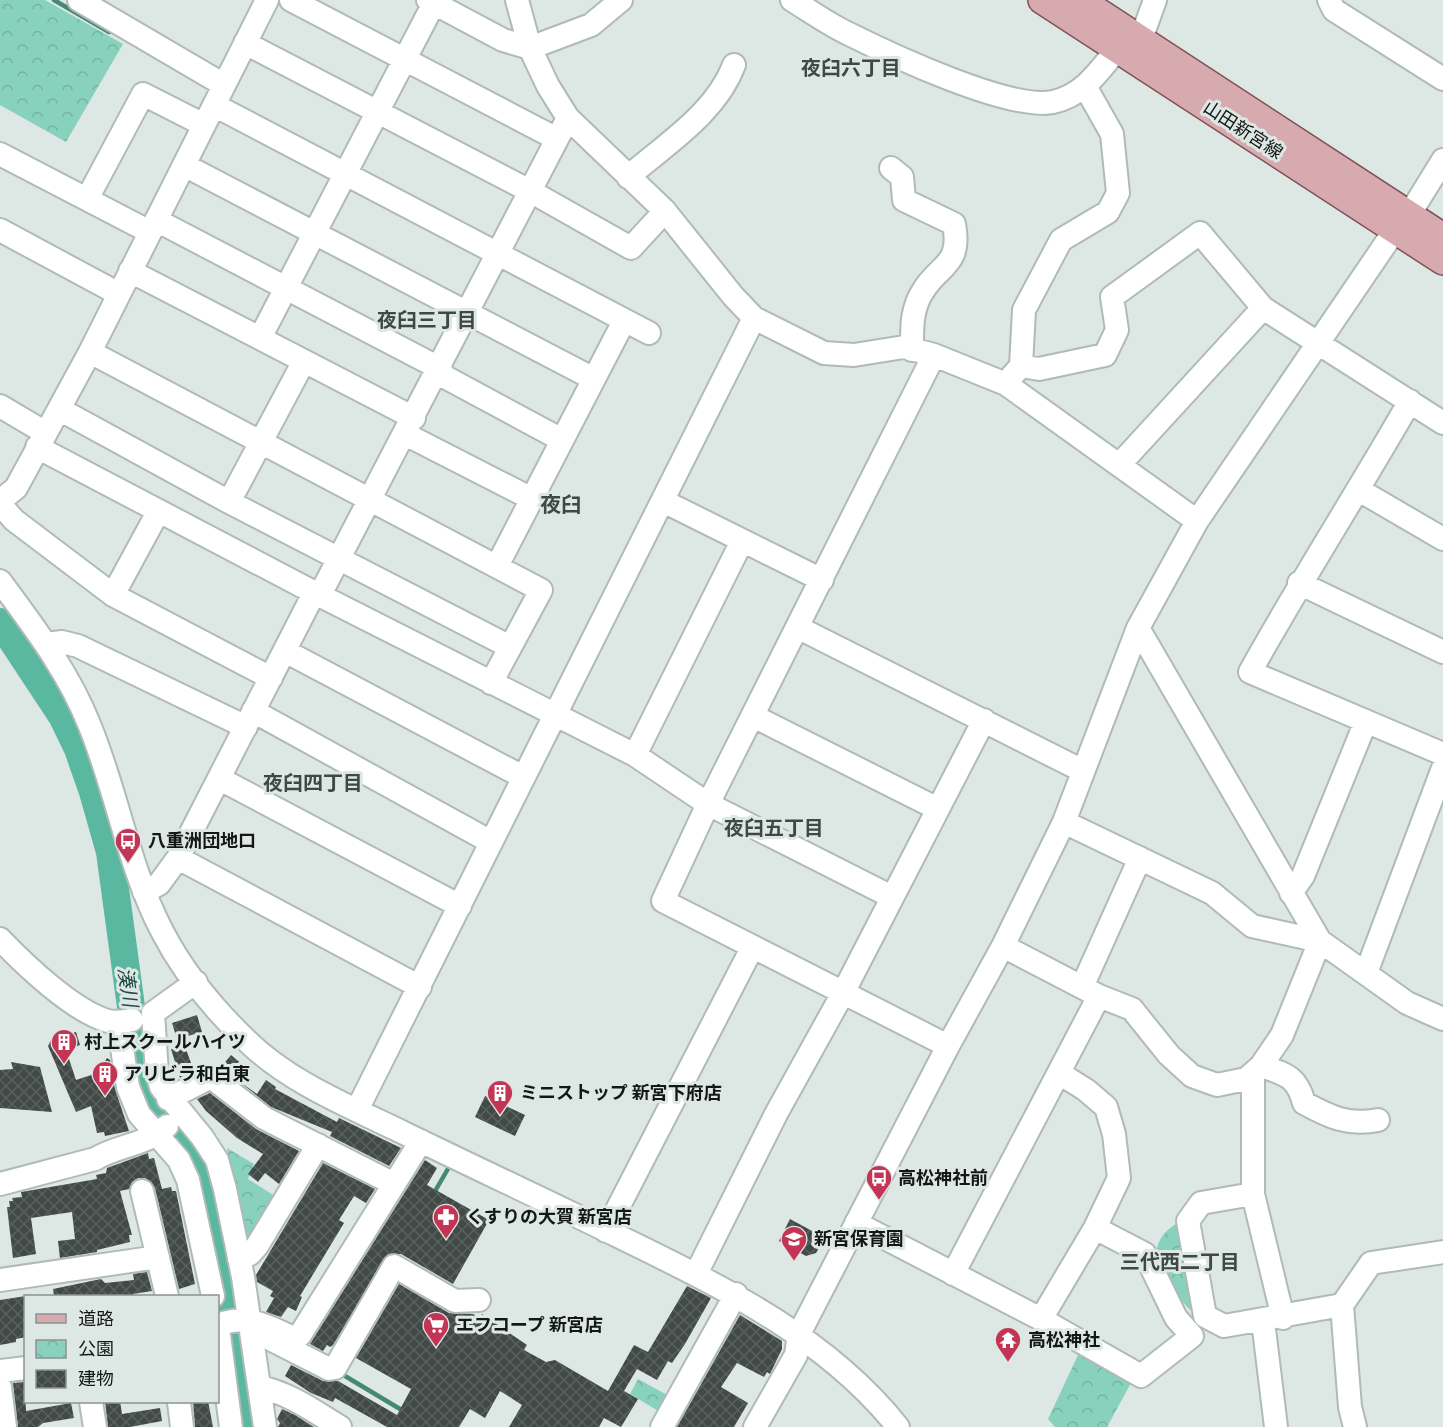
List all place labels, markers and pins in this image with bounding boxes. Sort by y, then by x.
bus stop icon: 八重洲団地口 [113,826,143,864]
place label: 八重洲団地口 [148,830,256,852]
building icon: 村上スクールハイツ [49,1027,79,1065]
place label: 村上スクールハイツ [84,1031,246,1053]
building icon: アリビラ和白東 [90,1059,120,1097]
place label: アリビラ和白東 [124,1063,250,1085]
building icon: ミニストップ 新宮下府店 [485,1078,515,1116]
place label: ミニストップ 新宮下府店 [520,1082,722,1104]
bus stop icon: 高松神社前 [864,1163,894,1201]
place label: 高松神社前 [898,1167,988,1189]
pharmacy icon: くすりの大賀 新宮店 [431,1202,461,1240]
place label: くすりの大賀 新宮店 [466,1206,632,1228]
school or university icon: 新宮保育園 [779,1224,809,1262]
place label: 新宮保育園 [814,1228,904,1250]
supermarket icon: エフコープ 新宮店 [421,1310,451,1348]
place label: エフコープ 新宮店 [456,1314,603,1336]
temple icon: 高松神社 [993,1325,1023,1363]
place label: 高松神社 [1028,1329,1100,1351]

